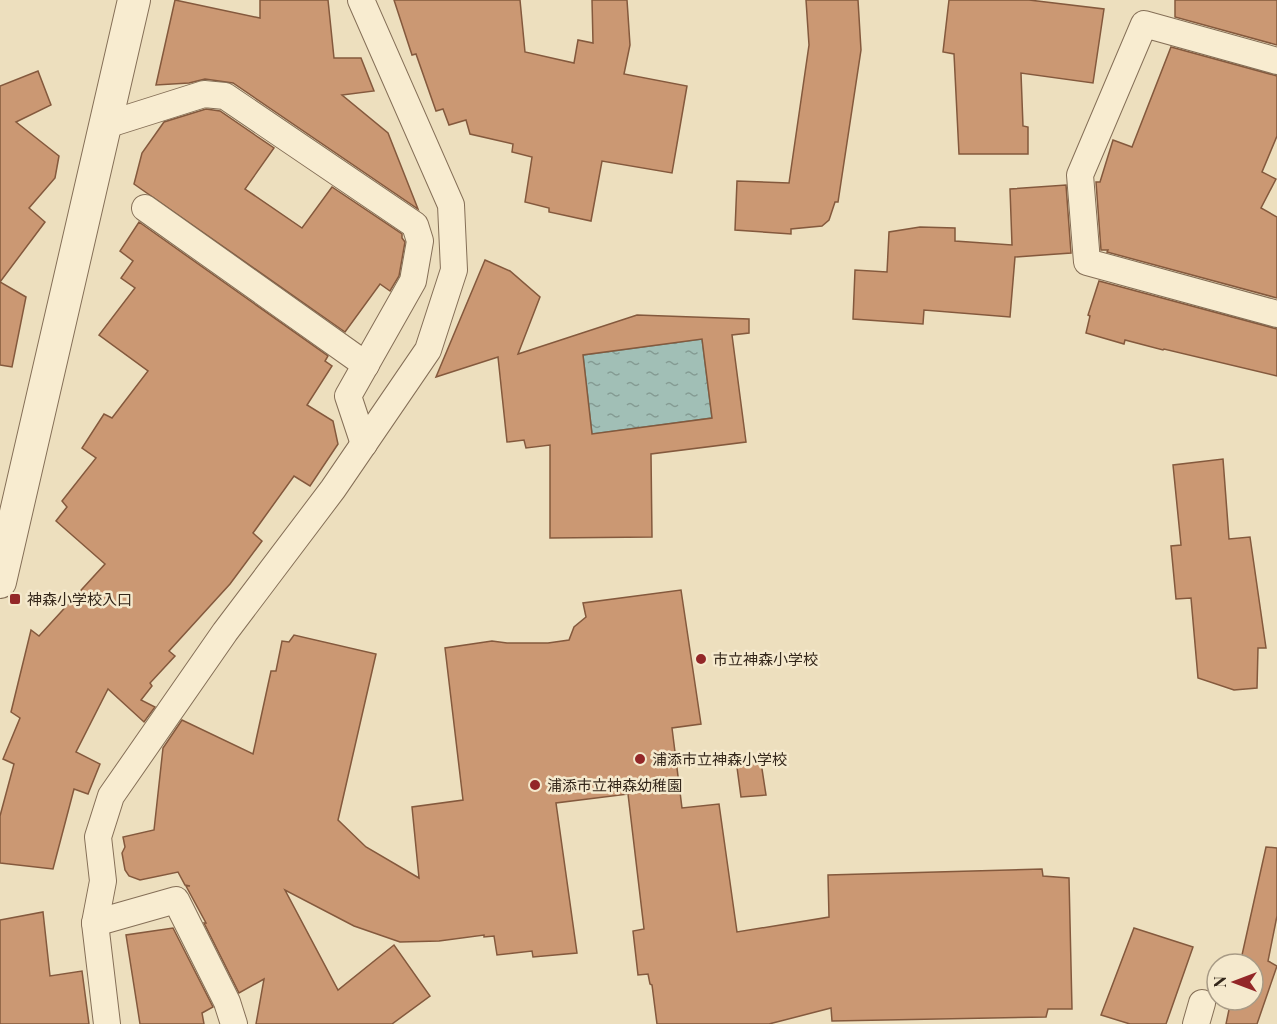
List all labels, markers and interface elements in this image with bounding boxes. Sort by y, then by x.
place label: 神森小学校入口 [27,589,132,609]
marker: 神森小学校入口 [8,592,22,606]
place label: 市立神森小学校 [713,649,818,669]
marker: 市立神森小学校 [694,652,708,666]
place label: 浦添市立神森小学校 [652,749,787,769]
marker: 浦添市立神森小学校 [633,752,647,766]
place label: 浦添市立神森幼稚園 [547,775,682,795]
marker: 浦添市立神森幼稚園 [528,778,542,792]
north arrow [1205,952,1265,1012]
text: N [1209,976,1230,988]

